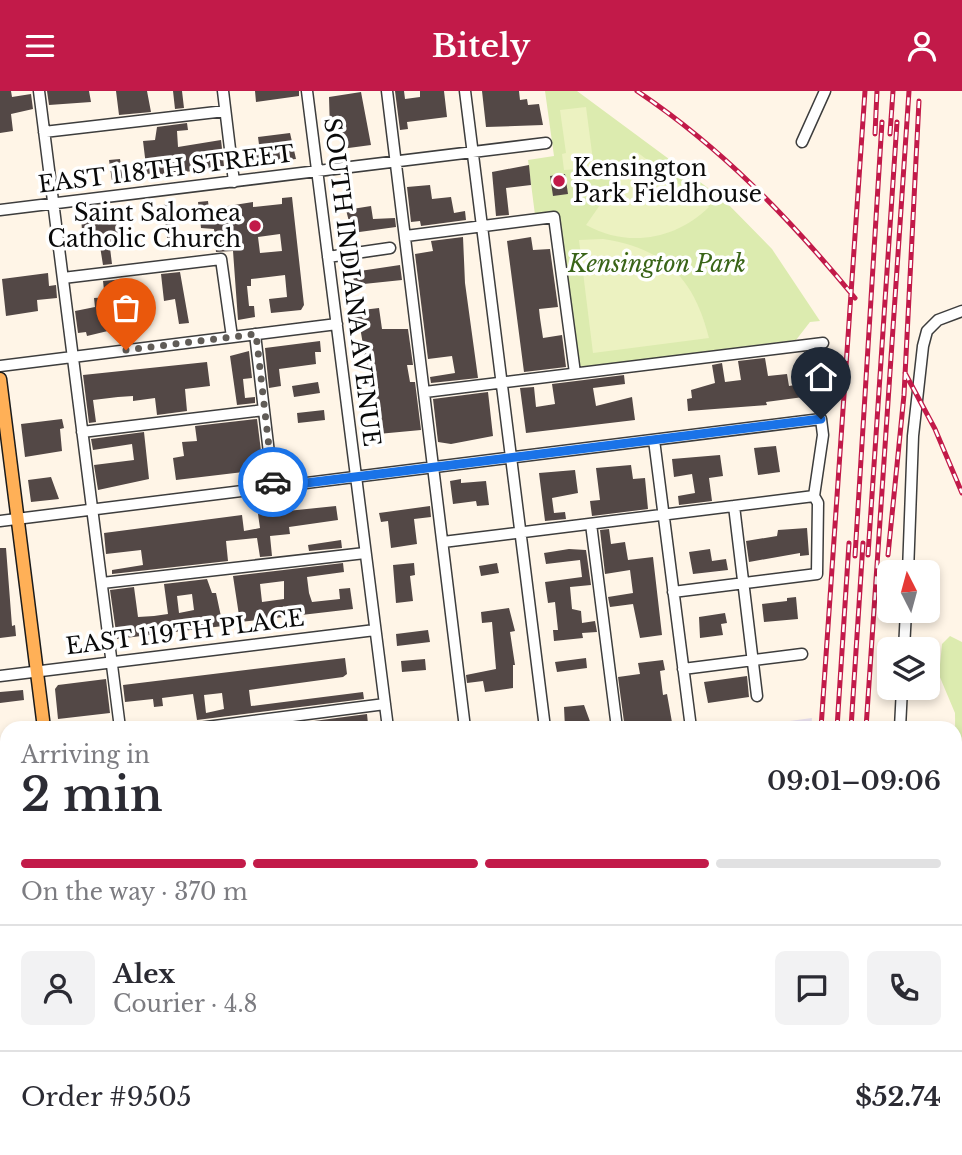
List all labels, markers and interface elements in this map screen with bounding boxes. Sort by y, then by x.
text: Bitely [432,26,530,66]
icon: menu [21,27,59,65]
icon: person [903,27,941,65]
street label: SOUTH INDIANA AVENUE [318,116,386,448]
street label: EAST 118TH STREET [37,139,296,199]
place label: Kensington Park Fieldhouse [573,154,762,208]
marker: Kensington Park Fieldhouse [551,173,567,189]
place label: Saint Salomea Catholic Church [47,199,241,253]
marker: Saint Salomea Catholic Church [247,218,263,234]
park label: Kensington Park [567,250,746,278]
pin [96,278,156,350]
icon: bag [107,289,145,327]
pin [791,347,851,419]
icon: home [802,358,840,396]
courier [238,447,308,517]
icon: car [254,463,292,501]
north arrow [877,560,940,623]
map controls [877,560,940,700]
street label: EAST 119TH PLACE [64,603,306,661]
button: layers [877,637,940,700]
text: Arriving in [21,741,150,769]
text: 09:01–09:06 [767,765,941,797]
text: 2 min [21,766,163,823]
text: On the way · 370 m [21,878,248,906]
button: person [21,951,95,1025]
button: chat [775,951,849,1025]
button: phone [867,951,941,1025]
text: Alex [113,958,175,990]
text: Courier · 4.8 [113,990,258,1018]
text: Order #9505 [21,1081,192,1113]
text: $52.74 [855,1081,941,1113]

